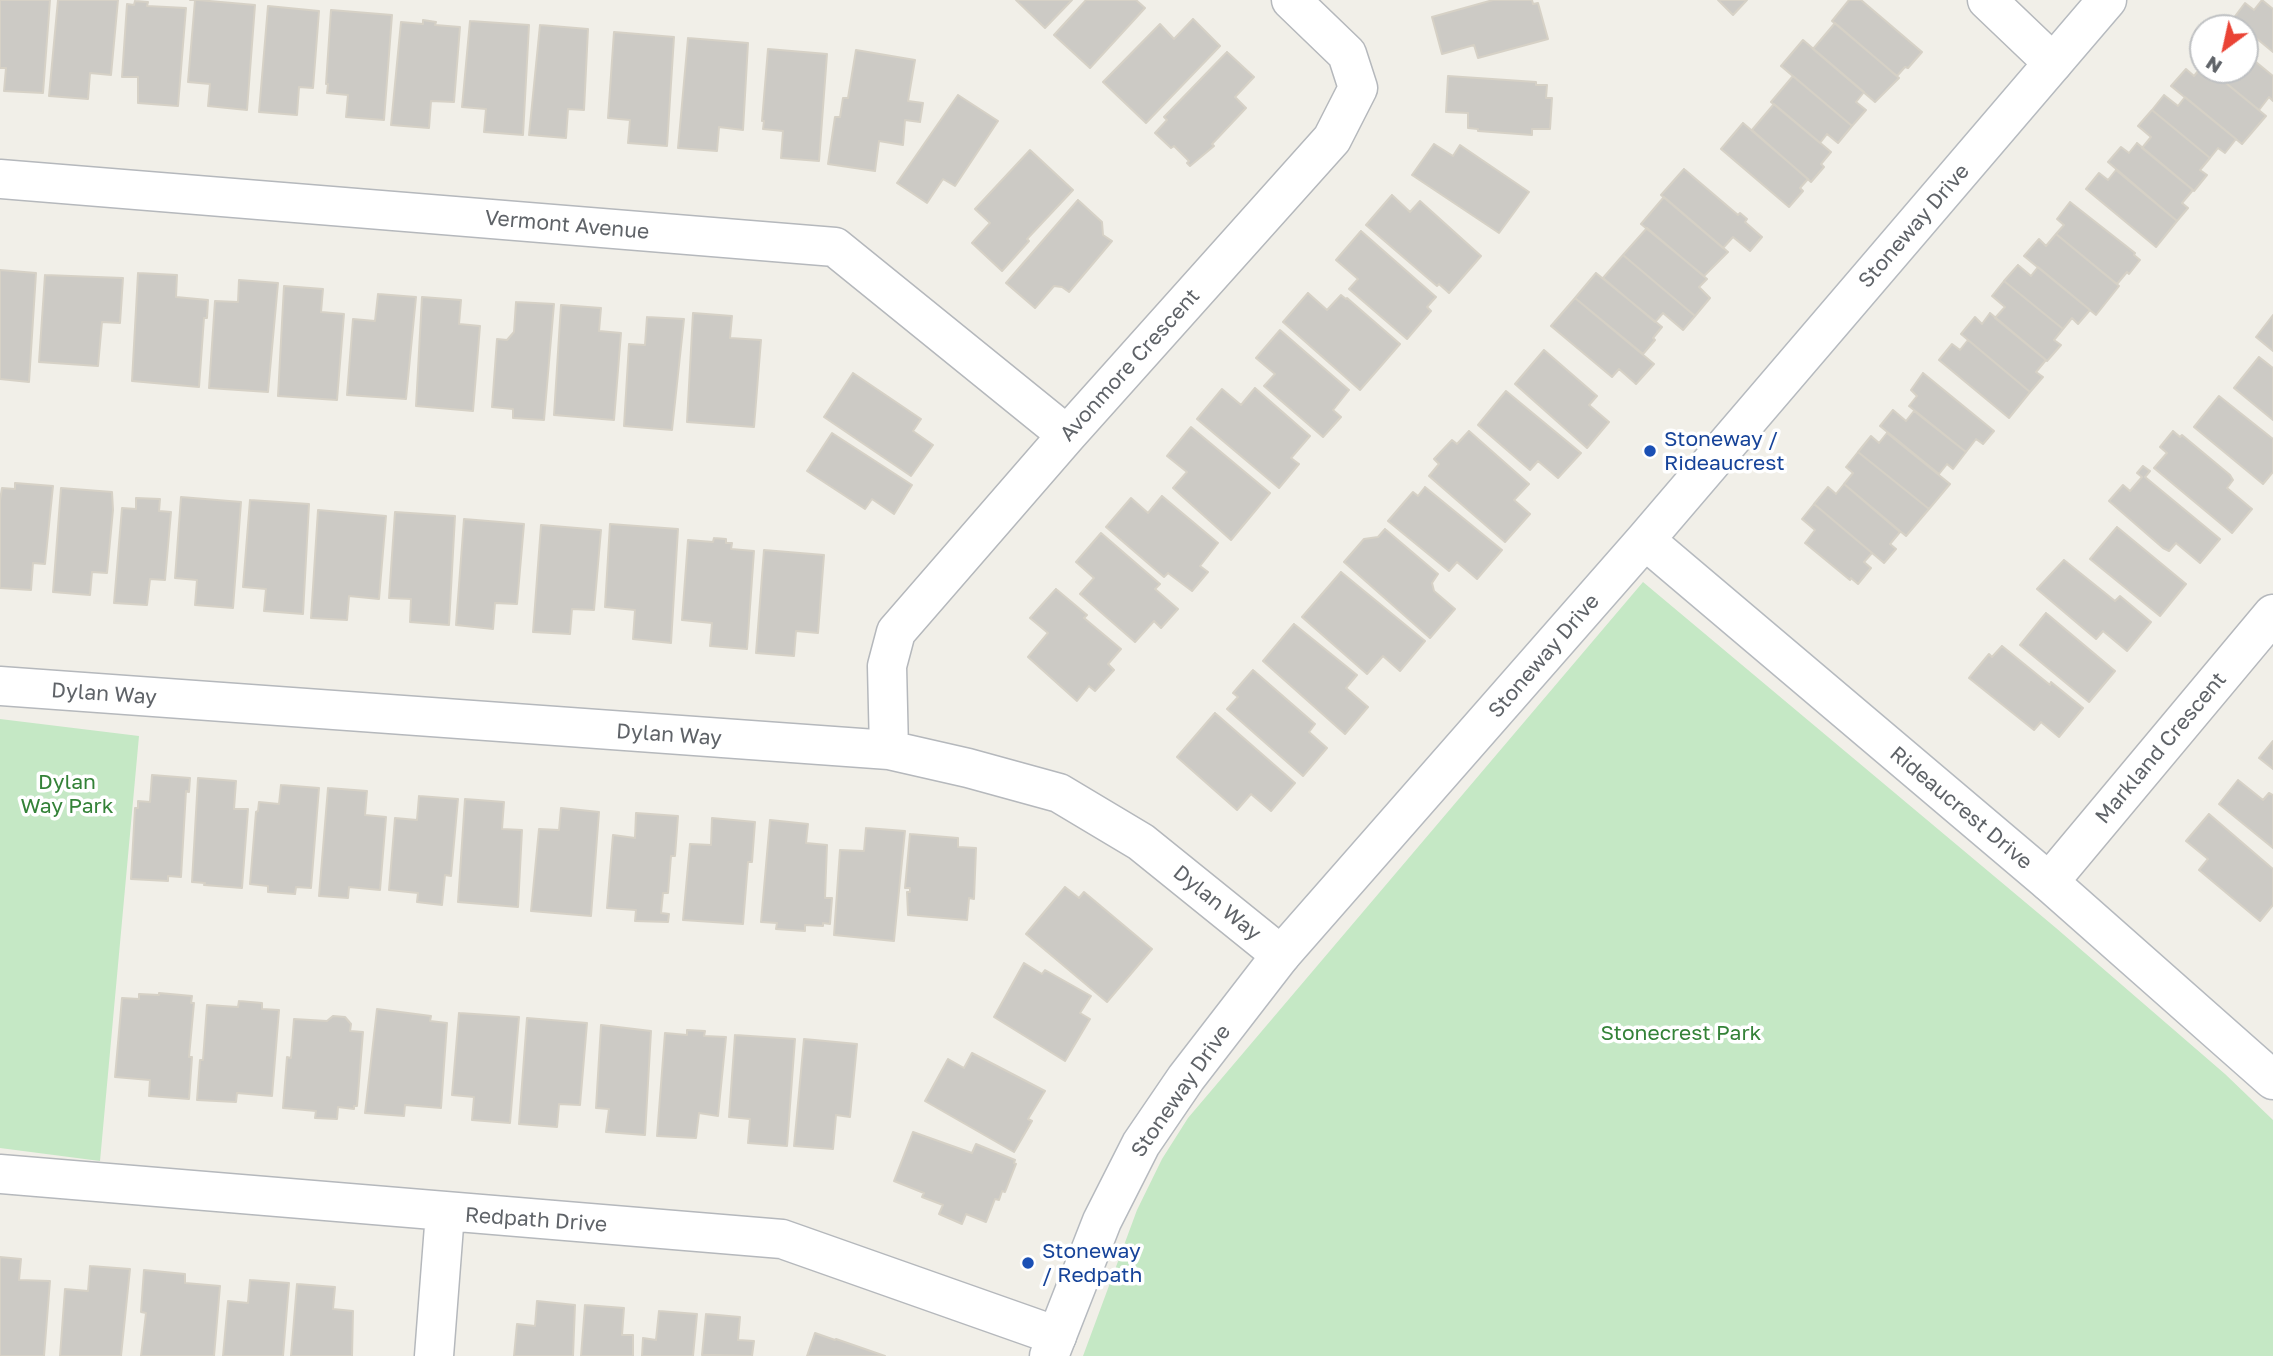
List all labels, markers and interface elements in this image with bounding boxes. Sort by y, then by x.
north arrow [2189,14,2259,84]
text: N [2201,52,2226,79]
street label: Stoneway Drive [1853,159,1975,293]
street label: Vermont Avenue [484,205,650,245]
street label: Avonmore Crescent [1055,284,1205,446]
place label: Stoneway / Rideaucrest [1664,426,1785,476]
marker: Stoneway / Rideaucrest [1642,443,1658,459]
street label: Stoneway Drive [1483,589,1605,723]
street label: Markland Crescent [2090,667,2232,829]
street label: Dylan Way [50,678,158,710]
street label: Dylan Way [615,719,723,751]
street label: Rideaucrest Drive [1885,741,2037,875]
park label: Dylan Way Park [20,769,114,819]
street label: Dylan Way [1168,860,1266,946]
street label: Stoneway Drive [1126,1020,1236,1162]
park label: Stonecrest Park [1601,1020,1761,1046]
street label: Redpath Drive [464,1202,608,1238]
place label: Stoneway / Redpath [1042,1238,1142,1288]
marker: Stoneway / Redpath [1020,1255,1036,1271]

